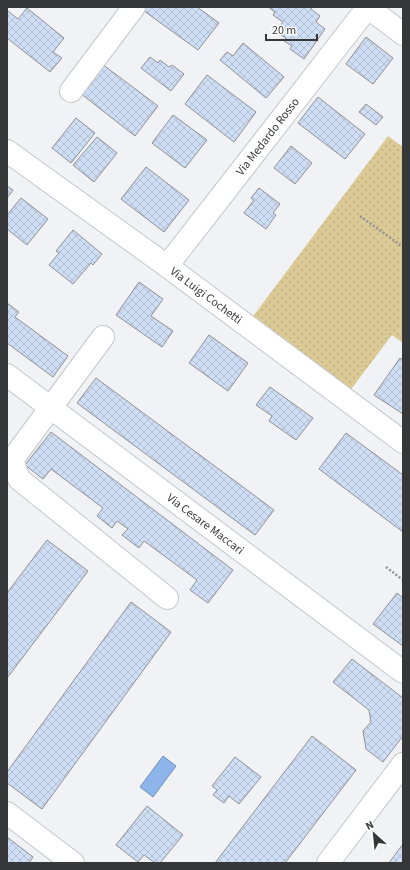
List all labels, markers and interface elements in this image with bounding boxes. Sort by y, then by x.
scale bar [266,16,317,42]
text: 20 m [272,22,296,39]
street label: Via Medardo Rosso [232,94,304,179]
street label: Via Luigi Cochetti [166,263,246,328]
street label: Via Cesare Maccari [163,490,247,559]
north arrow [354,814,394,854]
text: N [363,817,376,834]

